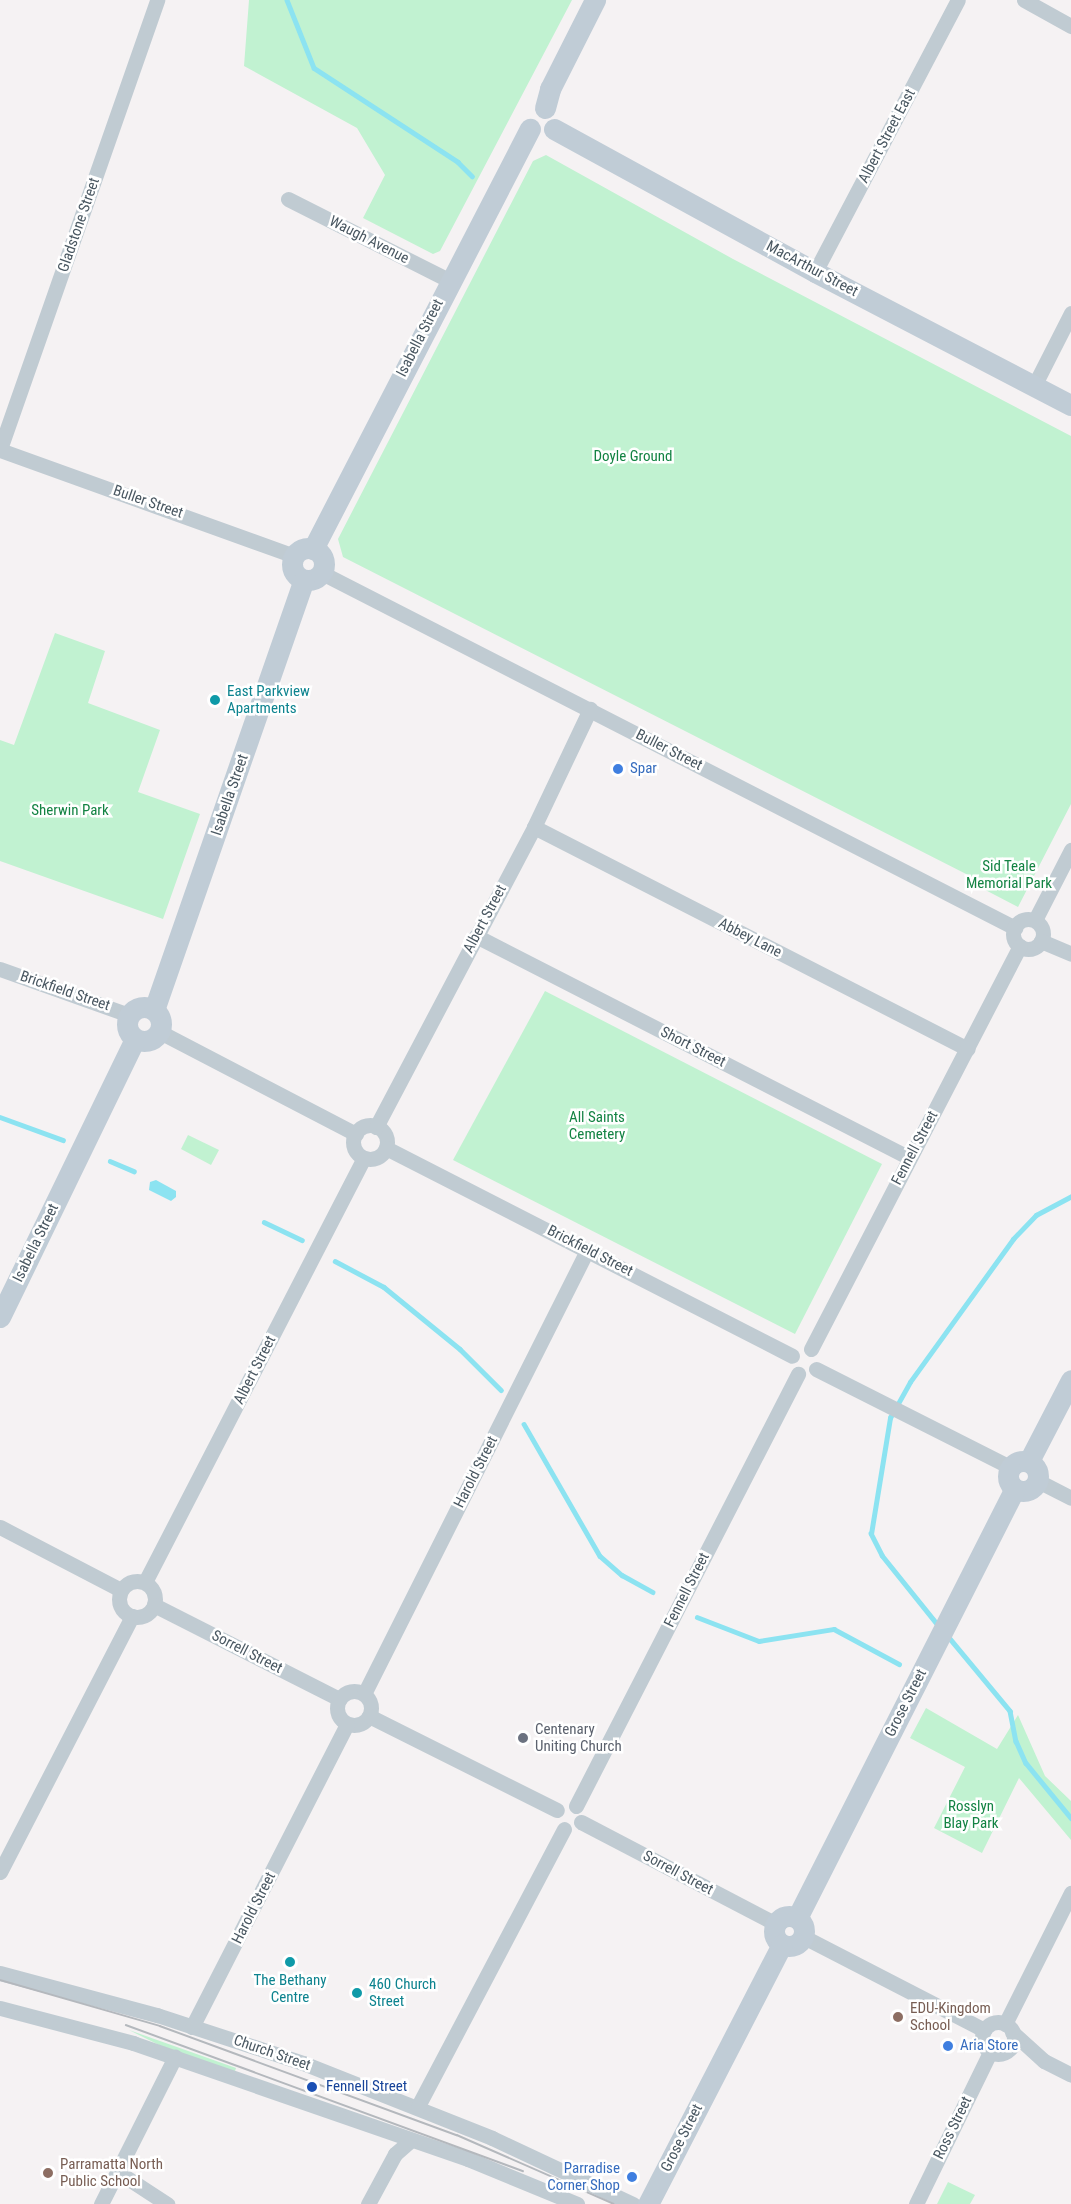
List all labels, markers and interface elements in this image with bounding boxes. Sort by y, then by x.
street label: Albert Street East [855,86,919,186]
street label: Gladstone Street [54,176,104,274]
street label: Waugh Avenue [326,212,412,268]
street label: MacArthur Street [763,237,861,301]
street label: Isabella Street [393,296,447,380]
park label: Doyle Ground [594,448,672,466]
street label: Buller Street [111,482,185,522]
place label: East Parkview Apartments [227,682,310,717]
marker: East Parkview Apartments [208,693,222,707]
street label: Buller Street [633,726,705,774]
street label: Isabella Street [208,752,252,838]
place label: Spar [630,760,657,778]
marker: Spar [611,762,625,776]
park label: Sherwin Park [31,802,109,820]
park label: Sid Teale Memorial Park [966,857,1052,892]
street label: Albert Street [460,882,510,956]
street label: Abbey Lane [715,914,785,962]
street label: Brickfield Street [18,967,112,1015]
street label: Short Street [657,1023,729,1071]
park label: All Saints Cemetery [569,1108,625,1143]
street label: Fennell Street [888,1108,942,1188]
street label: Isabella Street [9,1201,63,1285]
street label: Brickfield Street [544,1222,636,1280]
street label: Albert Street [230,1333,280,1407]
street label: Harold Street [450,1433,502,1511]
street label: Fennell Street [661,1550,713,1630]
street label: Sorrell Street [209,1627,285,1677]
street label: Grose Street [881,1666,931,1740]
place label: Centenary Uniting Church [535,1720,622,1755]
marker: Centenary Uniting Church [516,1731,530,1745]
park label: Rosslyn Blay Park [943,1797,999,1832]
street label: Sorrell Street [640,1847,716,1899]
street label: Harold Street [228,1869,280,1947]
marker: The Bethany Centre [283,1955,297,1969]
place label: The Bethany Centre [253,1971,327,2006]
place label: 460 Church Street [369,1975,436,2010]
marker: 460 Church Street [350,1986,364,2000]
place label: EDU-Kingdom School [910,1999,991,2034]
marker: EDU-Kingdom School [891,2010,905,2024]
street label: Church Street [231,2031,313,2075]
place label: Aria Store [960,2037,1018,2055]
marker: Aria Store [941,2039,955,2053]
marker: Fennell Street [303,2078,321,2096]
place label: Fennell Street [326,2078,407,2096]
street label: Ross Street [930,2094,976,2162]
street label: Grose Street [657,2101,707,2175]
place label: Parramatta North Public School [60,2155,163,2190]
place label: Parradise Corner Shop [547,2159,620,2194]
marker: Parramatta North Public School [41,2166,55,2180]
marker: Parradise Corner Shop [625,2170,639,2184]

